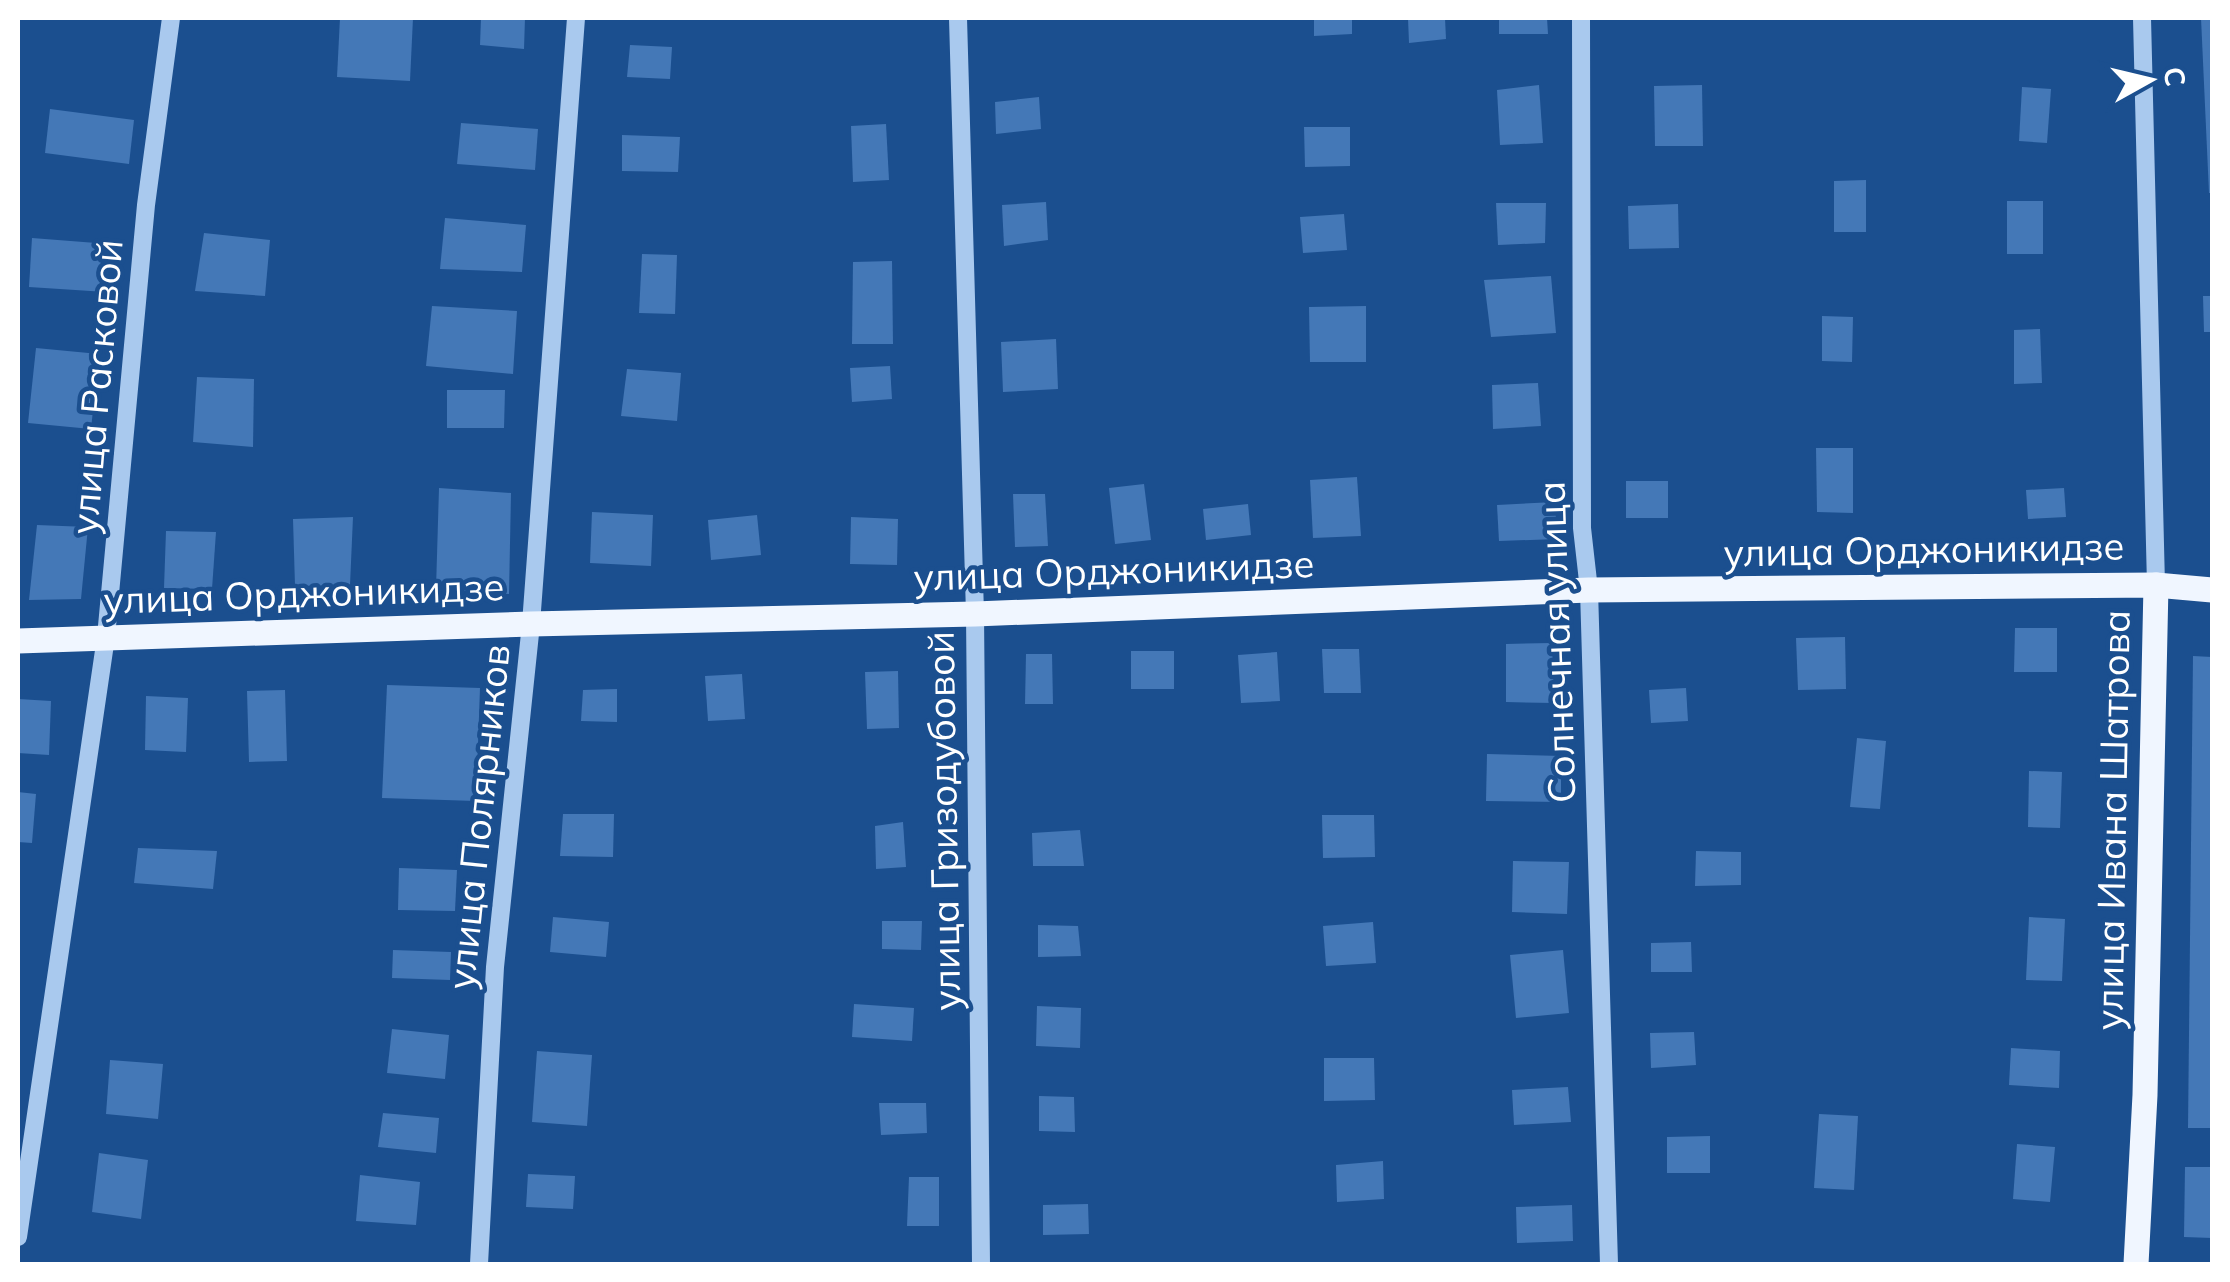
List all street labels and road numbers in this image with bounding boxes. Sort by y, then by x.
street label: улица Расковой [59,238,133,536]
street label: Солнечная улица [1526,480,1586,804]
street label: улица Орджоникидзе [1723,522,2125,576]
street label: улица Орджоникидзе [913,539,1315,601]
street label: улица Орджоникидзе [103,562,505,624]
street label: улица Ивана Шатрова [2084,609,2140,1031]
street label: улица Гризодубовой [916,631,970,1011]
street label: улица Полярников [436,642,520,992]

